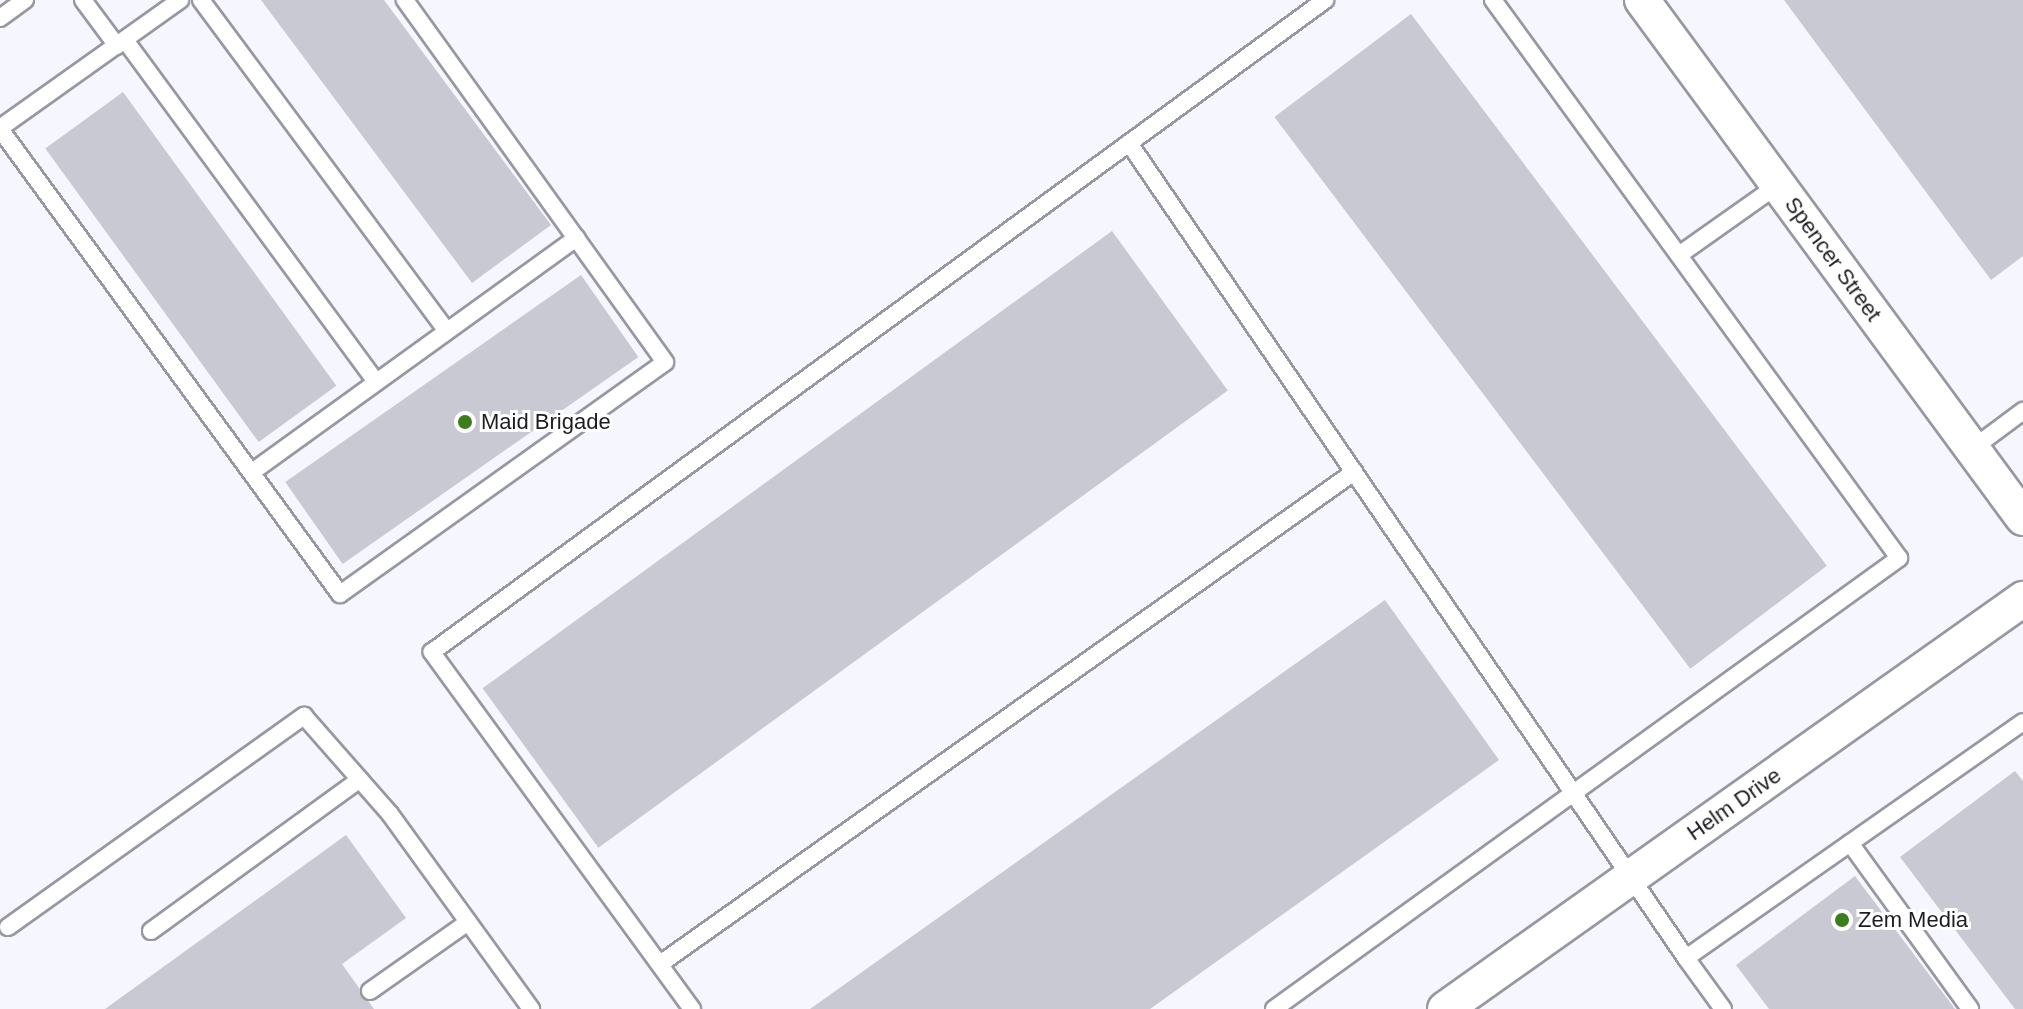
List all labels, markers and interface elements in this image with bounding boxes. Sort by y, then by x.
street label: Spencer Street [1779,192,1887,326]
place label: Maid Brigade [481,409,611,435]
marker: Maid Brigade [456,413,474,431]
street label: Helm Drive [1682,762,1786,846]
place label: Zem Media [1858,907,1968,933]
marker: Zem Media [1833,911,1851,929]

